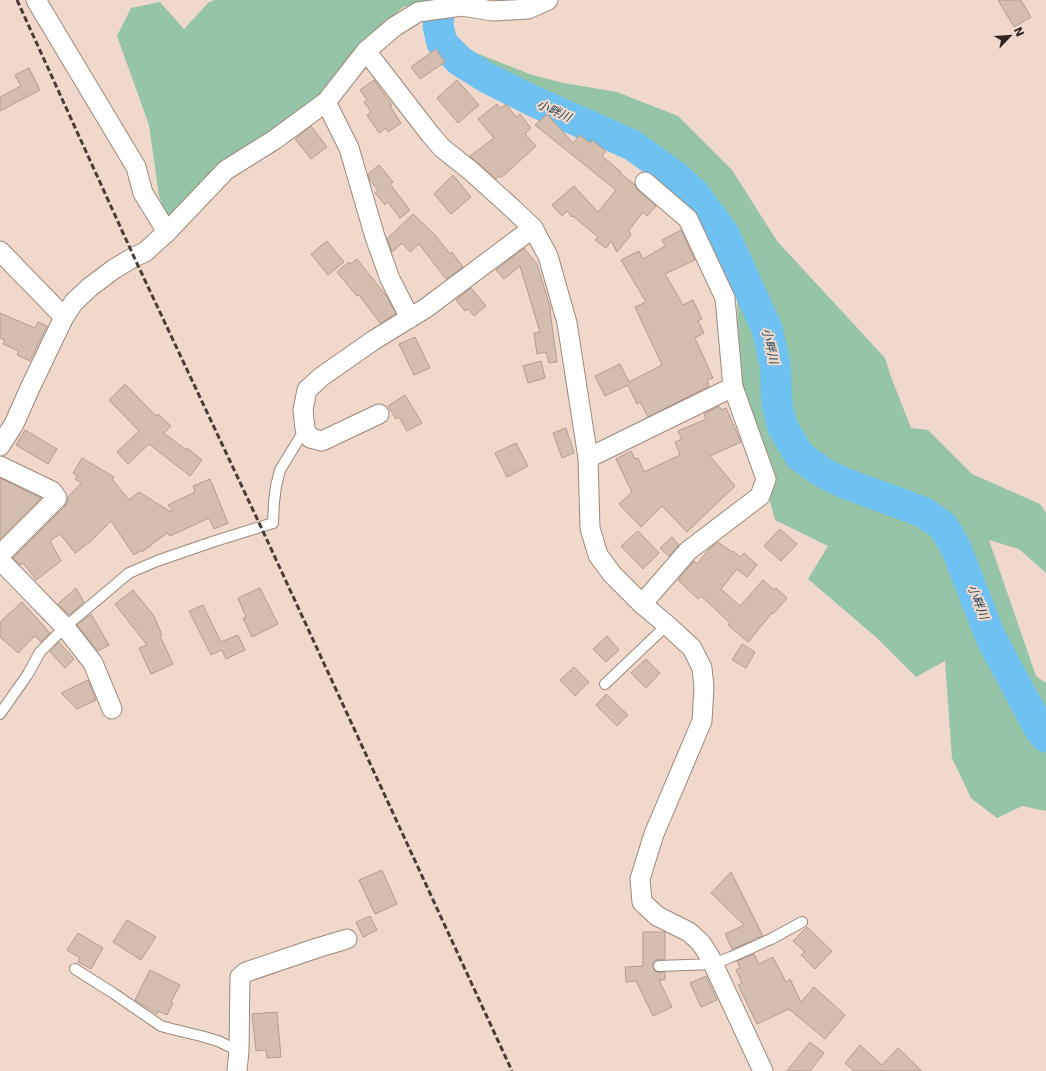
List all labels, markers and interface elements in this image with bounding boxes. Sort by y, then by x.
north arrow [990,16,1030,56]
text: N [1011,25,1026,39]
water label: 小畔川 [535,97,575,126]
water label: 小畔川 [759,327,781,367]
water label: 小畔川 [965,583,992,623]

